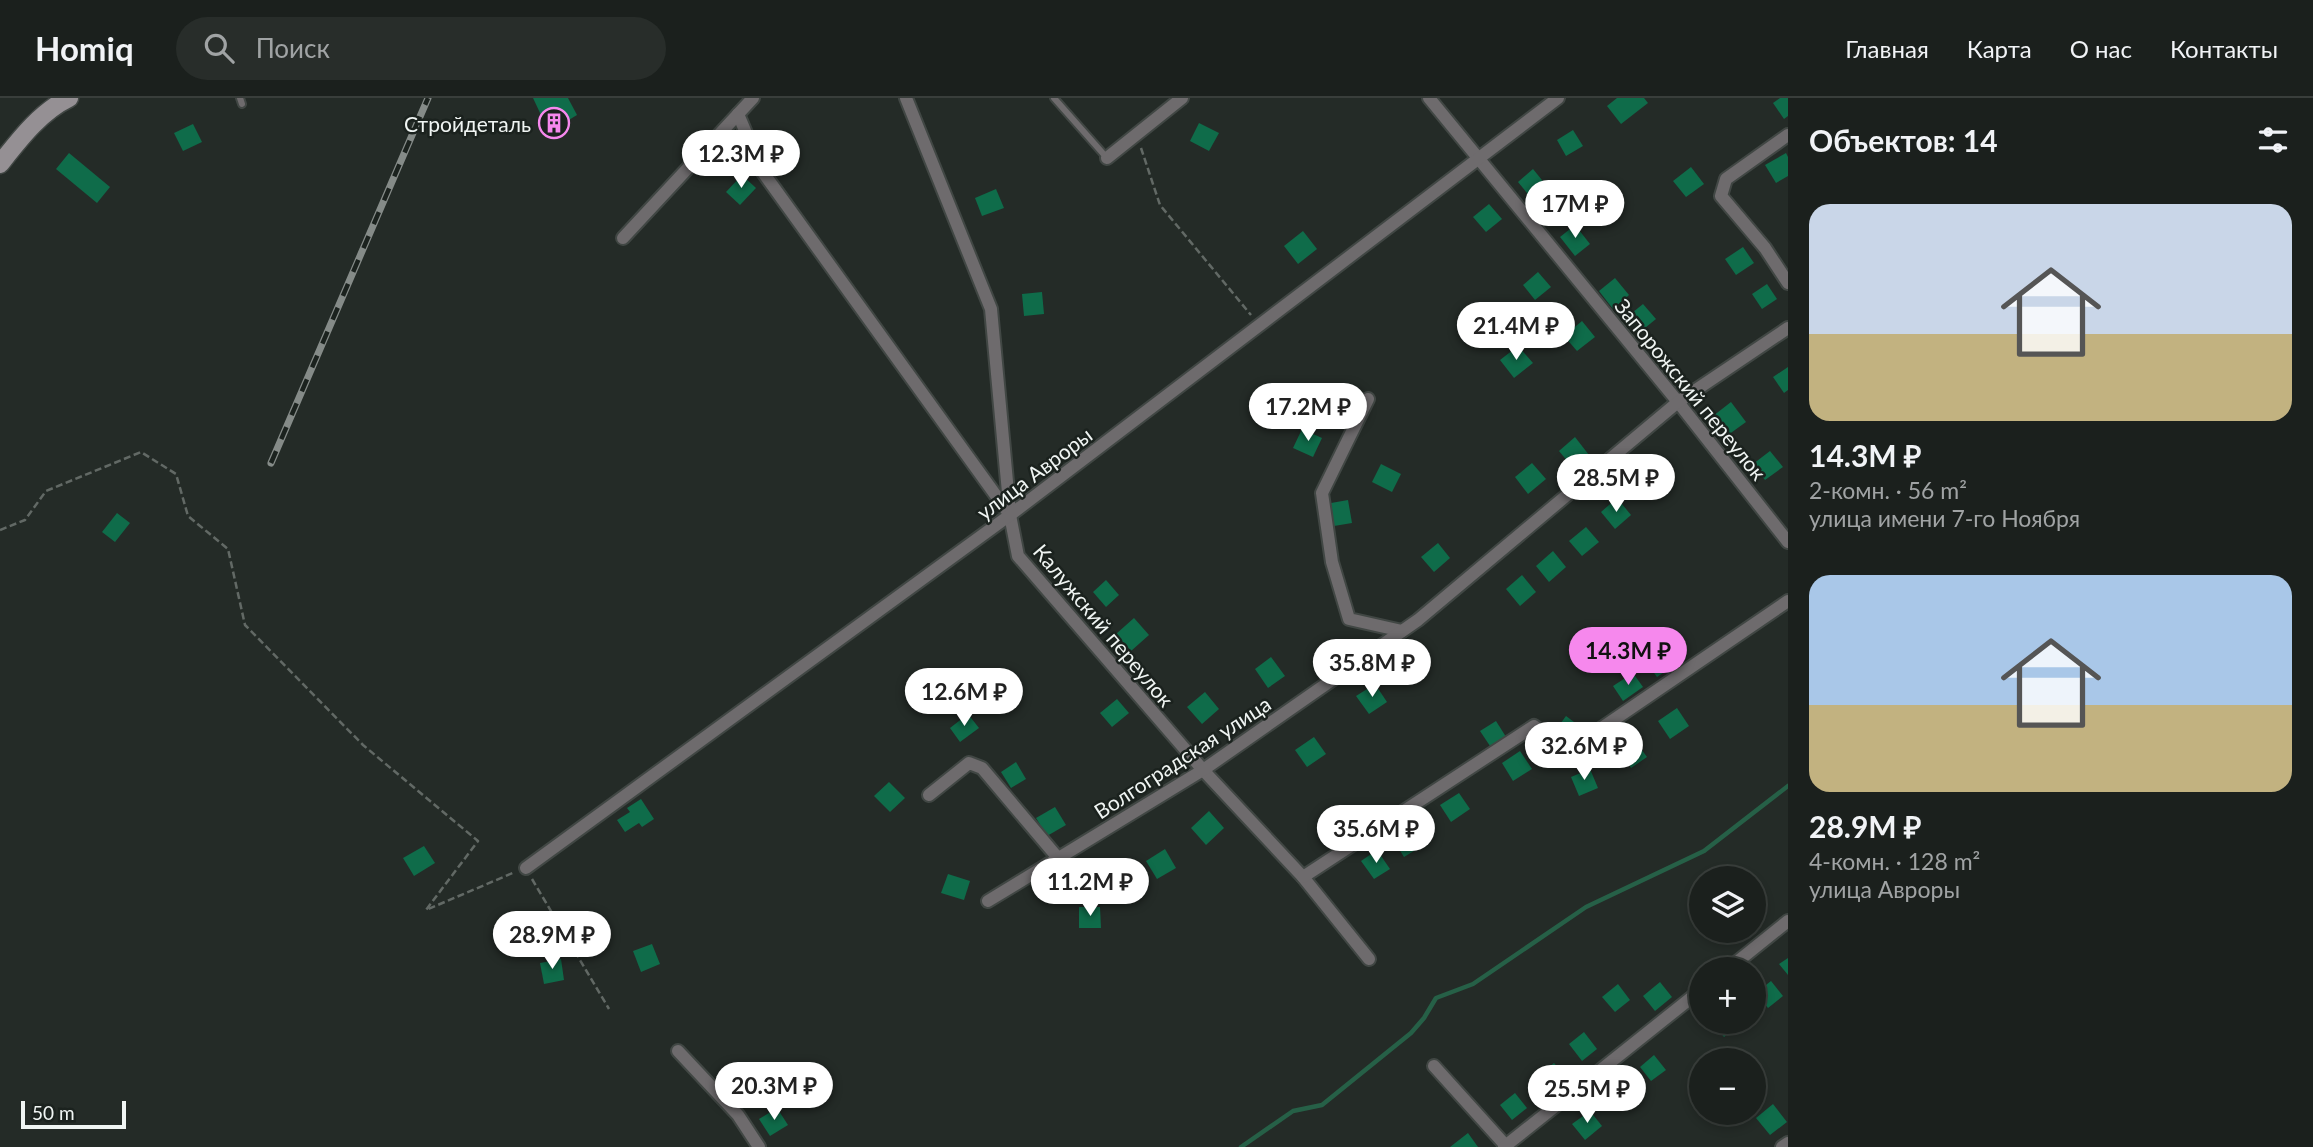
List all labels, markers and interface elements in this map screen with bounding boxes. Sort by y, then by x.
search box [176,17,666,80]
text: Homiq [35,28,134,68]
icon: search [200,29,238,67]
text: Поиск [256,32,330,64]
text: Главная [1845,34,1929,63]
text: Карта [1967,34,2032,63]
text: О нас [2070,34,2132,63]
text: Контакты [2170,34,2278,63]
building icon: Стройдеталь [537,106,571,140]
place label: Стройдеталь [404,111,531,136]
icon: filters [2254,121,2292,159]
text: Объектов: 14 [1809,122,1998,158]
pin: 12.3M ₽ [676,130,806,190]
text: 12.3M ₽ [698,139,784,167]
pin: 17M ₽ [1526,180,1624,240]
text: 17M ₽ [1541,189,1609,217]
icon: home [1988,249,2114,375]
street label: Запорожский переулок [1610,293,1772,485]
pin: 21.4M ₽ [1451,302,1581,362]
text: 21.4M ₽ [1473,311,1559,339]
pin: 17.2M ₽ [1243,384,1373,443]
text: 17.2M ₽ [1265,392,1351,420]
street label: улица Авроры [971,422,1097,524]
text: 14.3M ₽ [1809,437,1921,473]
pin: 28.5M ₽ [1551,454,1681,514]
text: 28.5M ₽ [1573,463,1659,491]
text: 2-комн. · 56 m² [1809,476,1967,504]
text: улица имени 7-го Ноября [1809,504,2080,532]
street label: Калужский переулок [1029,539,1179,711]
icon: home [1988,620,2114,746]
pin: 14.3M ₽ [1563,628,1693,687]
text: 14.3M ₽ [1585,636,1671,664]
pin: 35.8M ₽ [1307,640,1437,699]
text: 35.8M ₽ [1329,648,1415,676]
pin: 12.6M ₽ [899,668,1029,728]
text: 12.6M ₽ [921,677,1007,705]
street label: Волгоградская улица [1089,691,1275,823]
pin: 32.6M ₽ [1519,722,1649,782]
text: 32.6M ₽ [1541,731,1627,759]
pin: 35.6M ₽ [1311,806,1441,865]
text: 28.9M ₽ [1809,808,1921,844]
text: 35.6M ₽ [1333,814,1419,842]
text: 4-комн. · 128 m² [1809,847,1980,875]
pin: 11.2M ₽ [1025,858,1155,918]
map controls [1689,866,1766,1125]
button: layers [1689,866,1766,943]
text: 11.2M ₽ [1047,867,1133,895]
text: улица Авроры [1809,875,1960,903]
pin: 28.9M ₽ [487,912,617,971]
text: 28.9M ₽ [509,920,595,948]
button: + [1689,957,1766,1034]
button: − [1689,1048,1766,1125]
pin: 20.3M ₽ [709,1062,839,1122]
pin: 25.5M ₽ [1522,1066,1652,1125]
text: 20.3M ₽ [731,1071,817,1099]
text: 25.5M ₽ [1544,1074,1630,1102]
scale bar [21,1098,126,1130]
text: 50 m [32,1101,75,1124]

